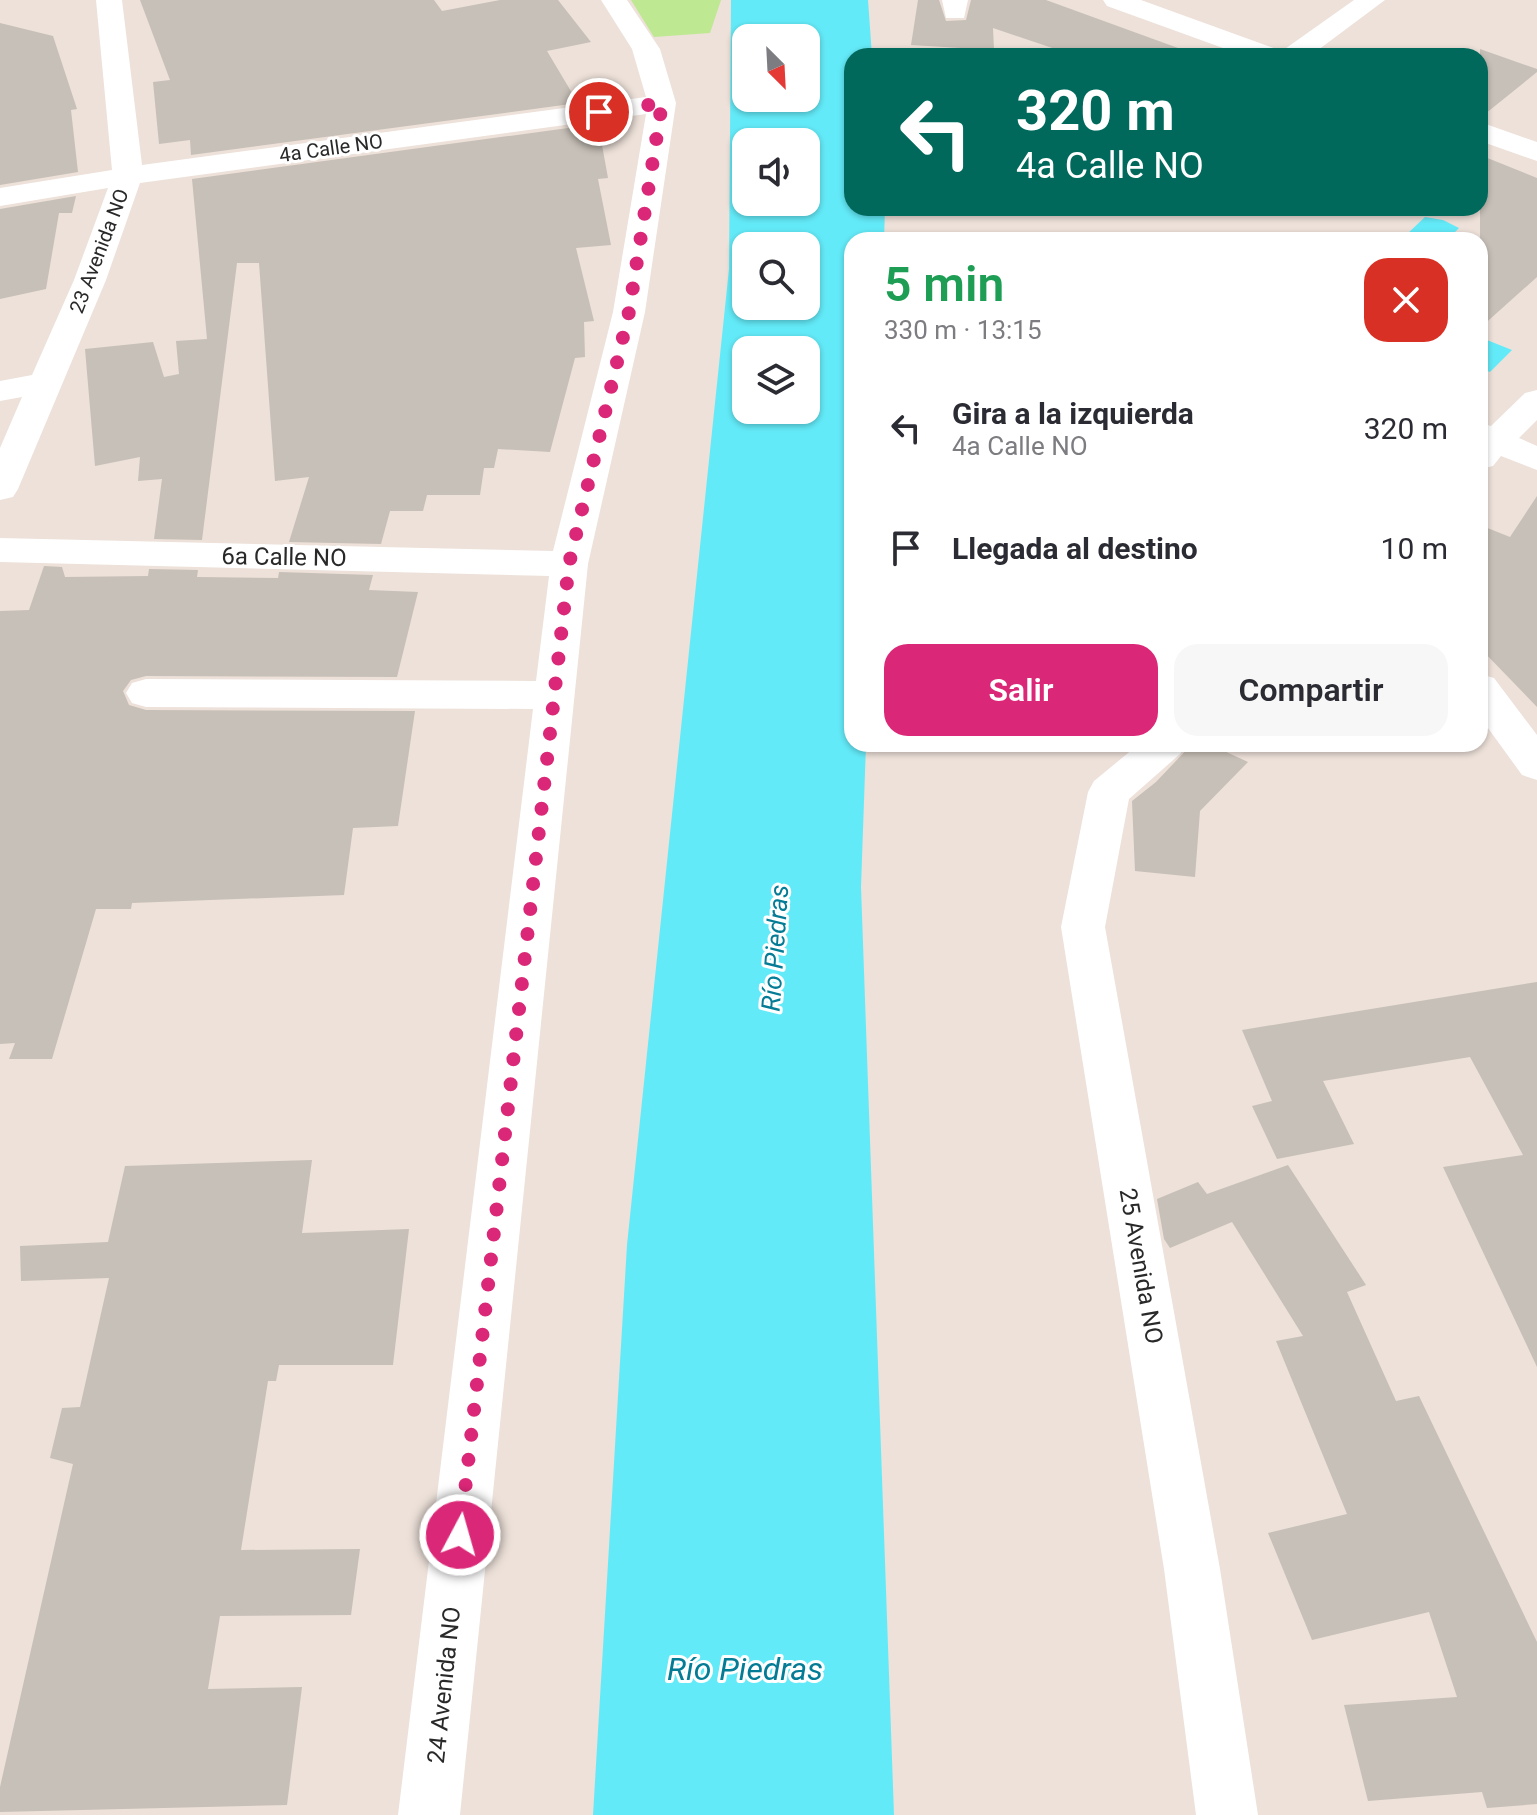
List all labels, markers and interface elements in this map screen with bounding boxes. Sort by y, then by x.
north arrow [732,24,820,112]
map controls [732,24,820,424]
pin [565,78,633,146]
text: 320 m [1016,78,1175,144]
icon: left [884,80,988,184]
icon: arrive [577,90,621,134]
button: sound [732,128,820,216]
street label: 4a Calle NO [278,129,384,167]
text: 4a Calle NO [1016,145,1204,187]
street label: 23 Avenida NO [64,185,134,317]
button: search [732,232,820,320]
text: 5 min [884,256,1004,313]
button: close [1364,258,1448,342]
text: 330 m · 13:15 [884,315,1042,345]
button: layers [732,336,820,424]
text: Gira a la izquierda [952,396,1194,431]
icon: left [884,406,928,450]
text: 320 m [1364,411,1448,446]
text: 4a Calle NO [952,431,1088,461]
icon: arrive [884,526,928,570]
text: Llegada al destino [952,531,1198,566]
text: 10 m [1381,531,1448,566]
street label: 6a Calle NO [221,542,347,572]
button: Salir [884,644,1158,736]
button: Compartir [1174,644,1448,736]
water label: Río Piedras [756,884,794,1012]
street label: 25 Avenida NO [1114,1186,1168,1346]
position arrow [418,1493,502,1577]
street label: 24 Avenida NO [422,1605,466,1765]
water label: Río Piedras [667,1650,823,1688]

